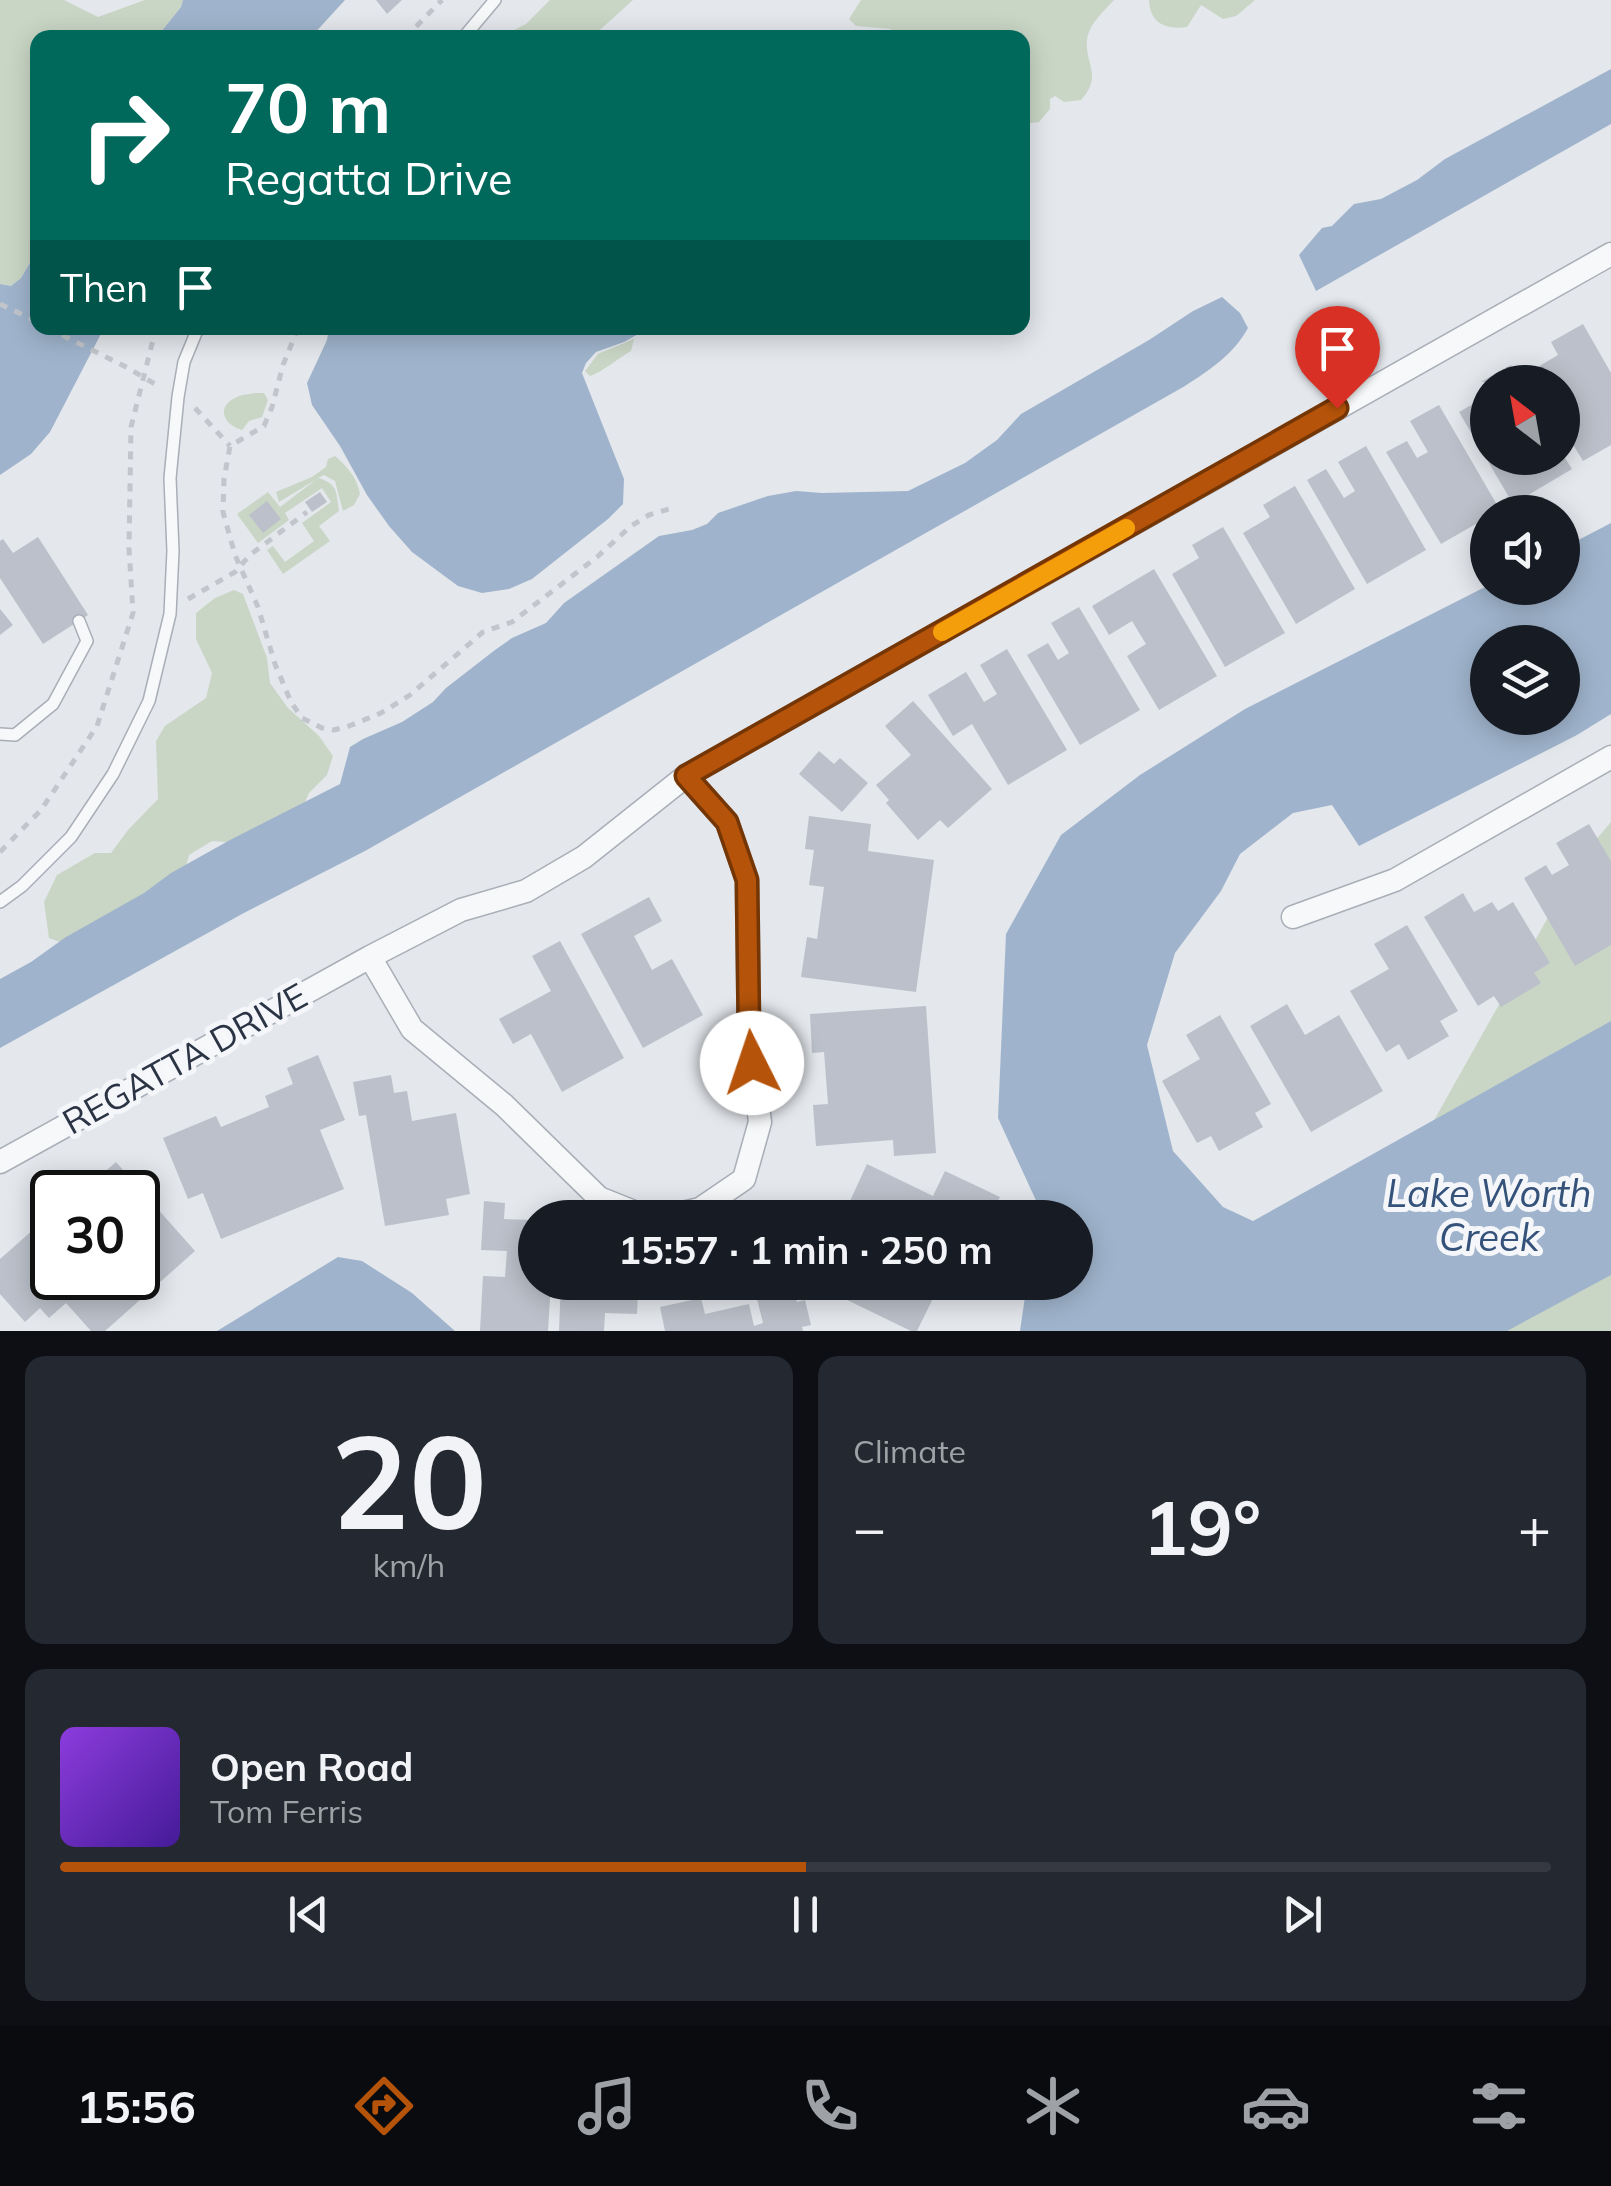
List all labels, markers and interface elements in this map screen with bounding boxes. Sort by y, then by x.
text: 70 m [225,63,391,151]
icon: right [60,70,190,200]
text: Regatta Drive [225,150,513,206]
icon: arrive [168,260,223,315]
text: Then [60,264,148,312]
pin [1295,306,1380,409]
icon: arrive [1310,321,1365,376]
north arrow [1470,365,1580,475]
map controls [1470,365,1580,735]
button: sound [1470,495,1580,605]
button: layers [1470,625,1580,735]
street label: REGATTA DRIVE [55,973,314,1143]
position arrow [700,1011,804,1115]
water label: Lake Worth Creek [1386,1169,1592,1261]
speed limit sign: 30 [30,1170,160,1300]
text: 15:57 · 1 min · 250 m [618,1226,993,1274]
text: 20 [331,1398,487,1562]
text: Climate [853,1431,966,1471]
text: 19° [1143,1480,1261,1574]
text: − [853,1493,886,1562]
text: + [1518,1493,1551,1562]
text: km/h [373,1545,445,1585]
text: Open Road [210,1743,413,1791]
text: Tom Ferris [210,1791,363,1831]
icon: previous [281,1887,336,1942]
icon: pause [778,1887,833,1942]
icon: next [1275,1887,1330,1942]
icon: directions [349,2071,419,2141]
icon: music [572,2071,642,2141]
icon: phone [795,2071,865,2141]
icon: climate [1018,2071,1088,2141]
icon: car [1241,2071,1311,2141]
icon: filters [1464,2071,1534,2141]
text: 15:56 [77,2078,196,2134]

